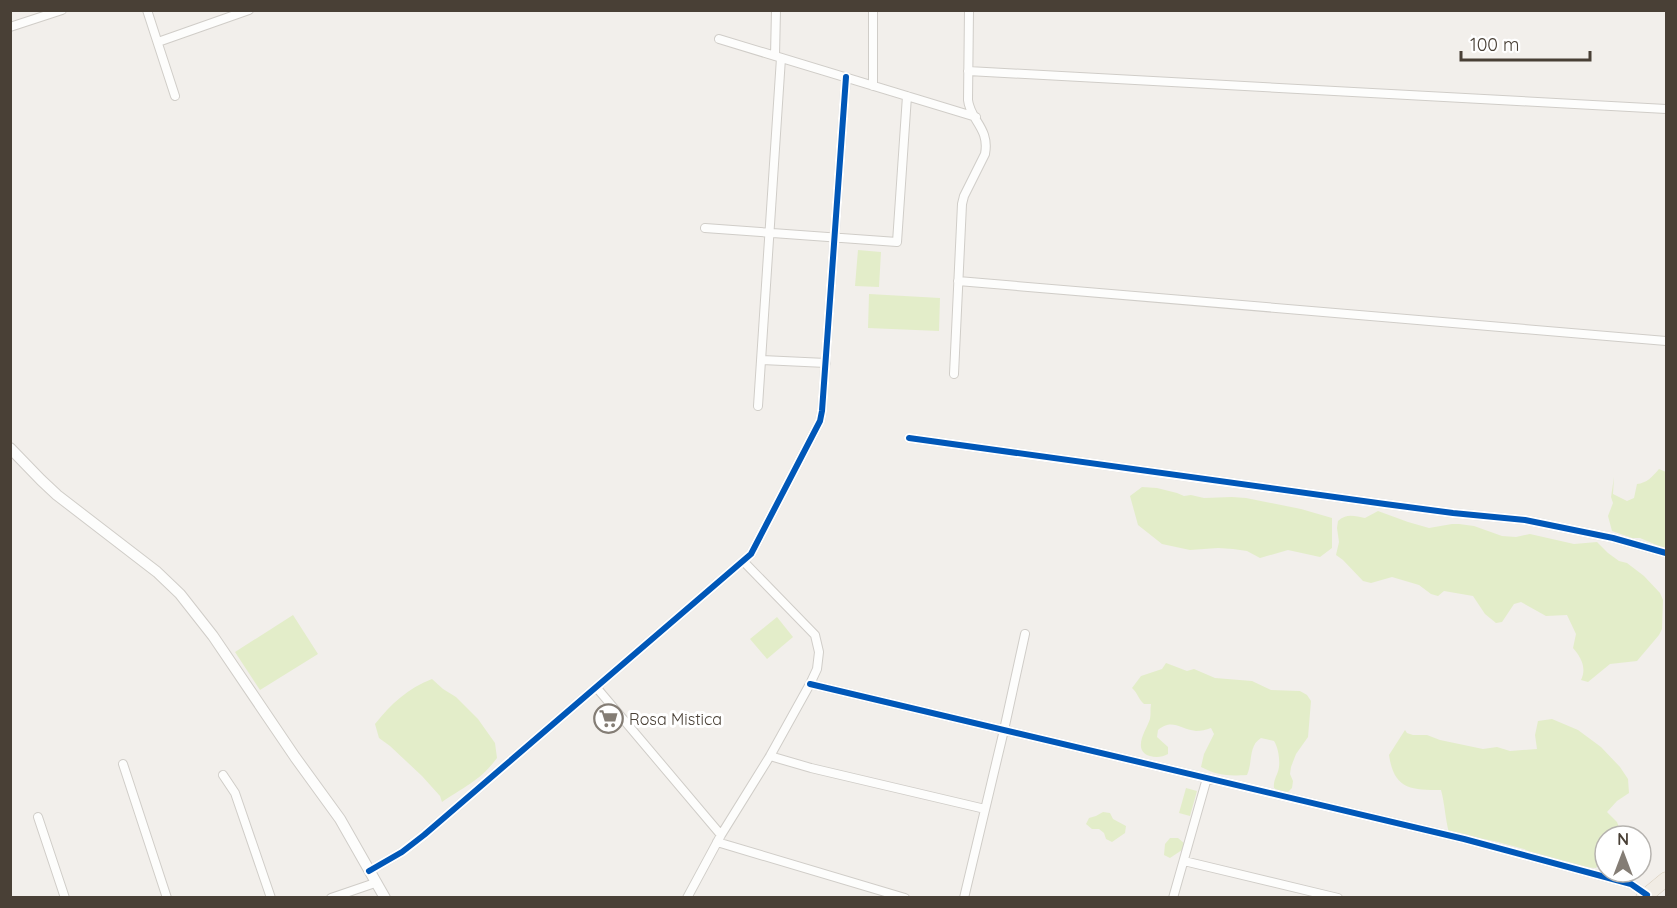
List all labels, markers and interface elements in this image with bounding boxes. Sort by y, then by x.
scale bar [1461,24,1590,62]
text: 100 m [1470,33,1519,56]
supermarket icon: Rosa Mistica [592,703,624,735]
place label: Rosa Mistica [629,709,722,729]
north arrow [1593,824,1653,884]
text: N [1617,829,1629,849]

